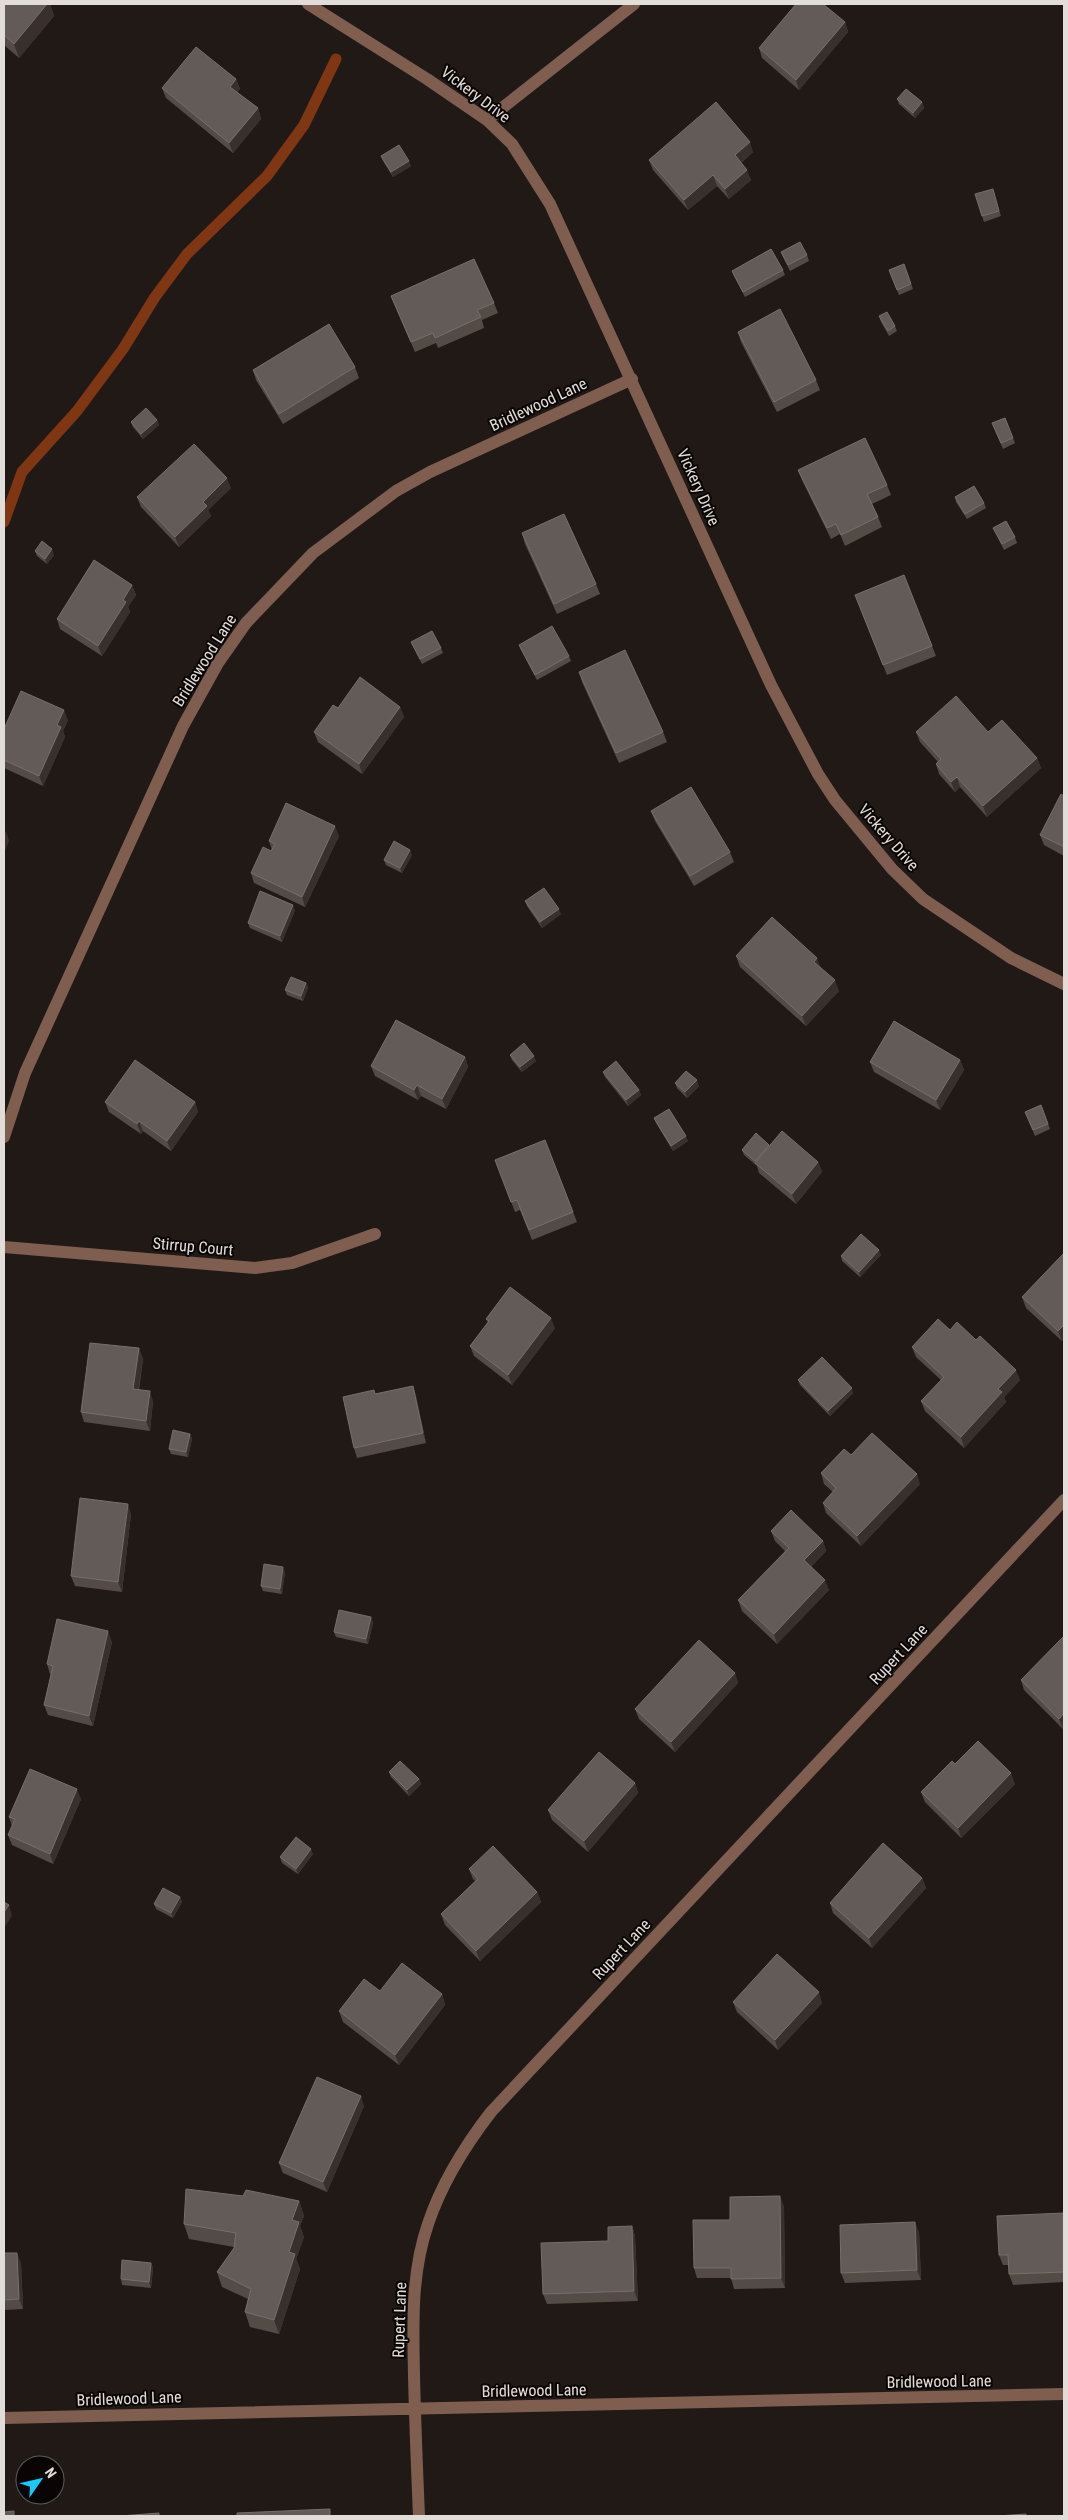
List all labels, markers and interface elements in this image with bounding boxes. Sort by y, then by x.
street label: Vickery Drive [437,62,514,127]
street label: Bridlewood Lane [487,374,590,435]
street label: Vickery Drive [673,446,724,528]
street label: Bridlewood Lane [169,611,240,710]
street label: Vickery Drive [855,800,923,874]
street label: Stirrup Court [152,1234,234,1259]
street label: Rupert Lane [866,1620,931,1689]
street label: Rupert Lane [589,1915,654,1984]
street label: Rupert Lane [389,2282,410,2358]
street label: Bridlewood Lane [886,2371,992,2392]
street label: Bridlewood Lane [481,2380,587,2401]
street label: Bridlewood Lane [76,2387,182,2410]
north arrow [15,2455,65,2505]
text: N [42,2465,60,2481]

